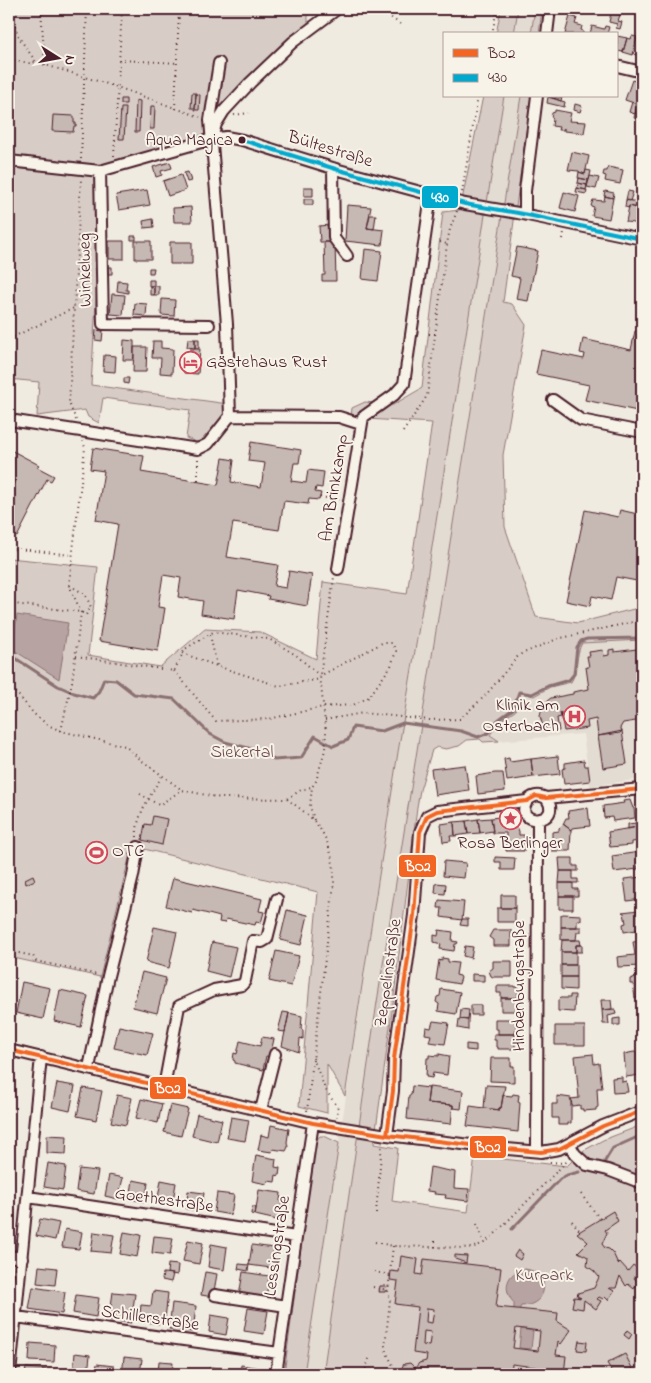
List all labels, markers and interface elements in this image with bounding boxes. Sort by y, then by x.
north arrow [32,32,82,82]
legend [443,32,618,98]
text: BO2 [487,43,516,65]
text: N [58,54,80,67]
text: 430 [488,67,507,89]
street label: Bültestraße [283,124,377,175]
place label: Aqua Magica [145,128,233,155]
marker: Aqua Magica [237,135,247,145]
line badge: 430 [421,185,459,209]
text: 430 [430,188,449,209]
street label: Winkelweg [72,233,101,307]
place label: Gästehaus Rust [206,350,327,376]
hotel icon: Gästehaus Rust [178,351,202,375]
street label: Am Brinkkamp [314,432,356,544]
place label: Klinik am Osterbach [483,693,559,740]
hospital icon: Klinik am Osterbach [563,704,587,728]
park label: Siekertal [210,740,274,766]
place icon: Rosa Berlinger [498,807,522,831]
place label: Rosa Berlinger [457,831,563,858]
place label: OTC [112,839,144,865]
sports icon: OTC [84,840,108,864]
line badge: BO2 [398,854,437,878]
text: BO2 [404,857,431,878]
street label: Zeppelinstraße [369,916,410,1029]
street label: Hindenburgstraße [507,920,534,1052]
line badge: BO2 [149,1076,187,1100]
text: BO2 [154,1079,181,1100]
line badge: BO2 [469,1135,507,1159]
text: BO2 [474,1138,501,1159]
street label: Goethestraße [113,1181,216,1221]
street label: Lessingstraße [258,1193,299,1298]
park label: Kurpark [515,1263,573,1289]
street label: Schillerstraße [99,1299,202,1339]

